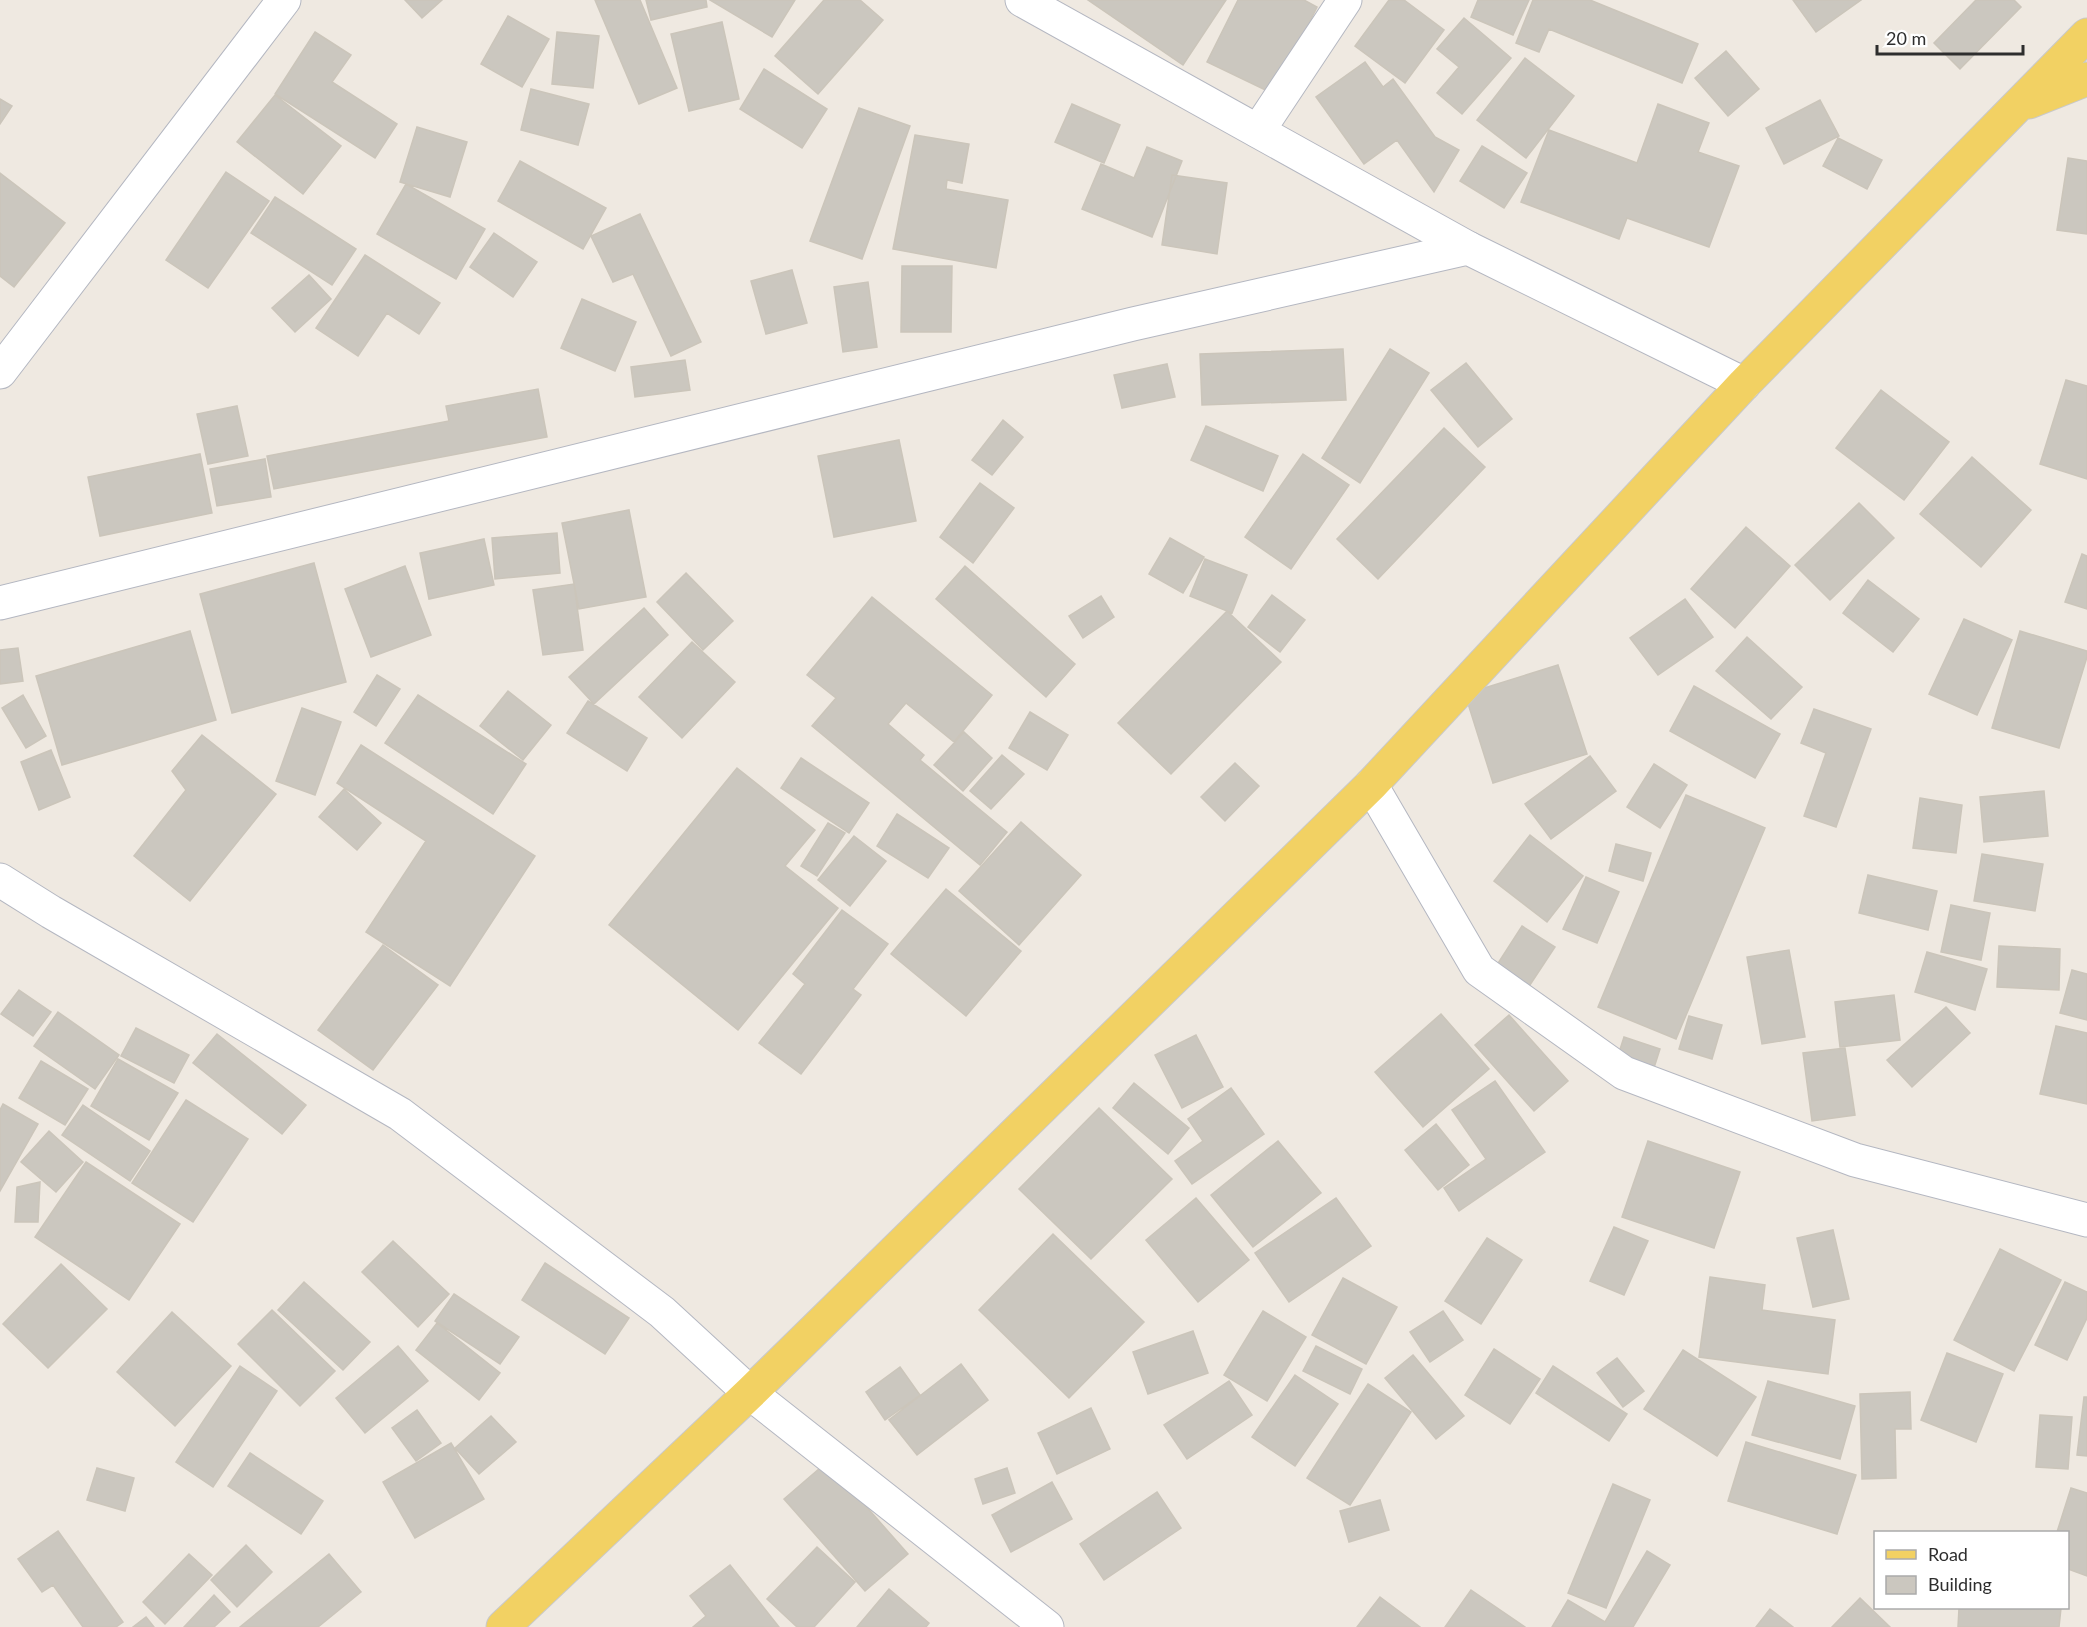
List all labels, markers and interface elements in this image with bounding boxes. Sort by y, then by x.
scale bar [1877,18,2022,56]
text: 20 m [1886,27,1926,49]
legend [1874,1531,2069,1609]
text: Road [1928,1543,1968,1565]
text: Building [1928,1573,1992,1595]

